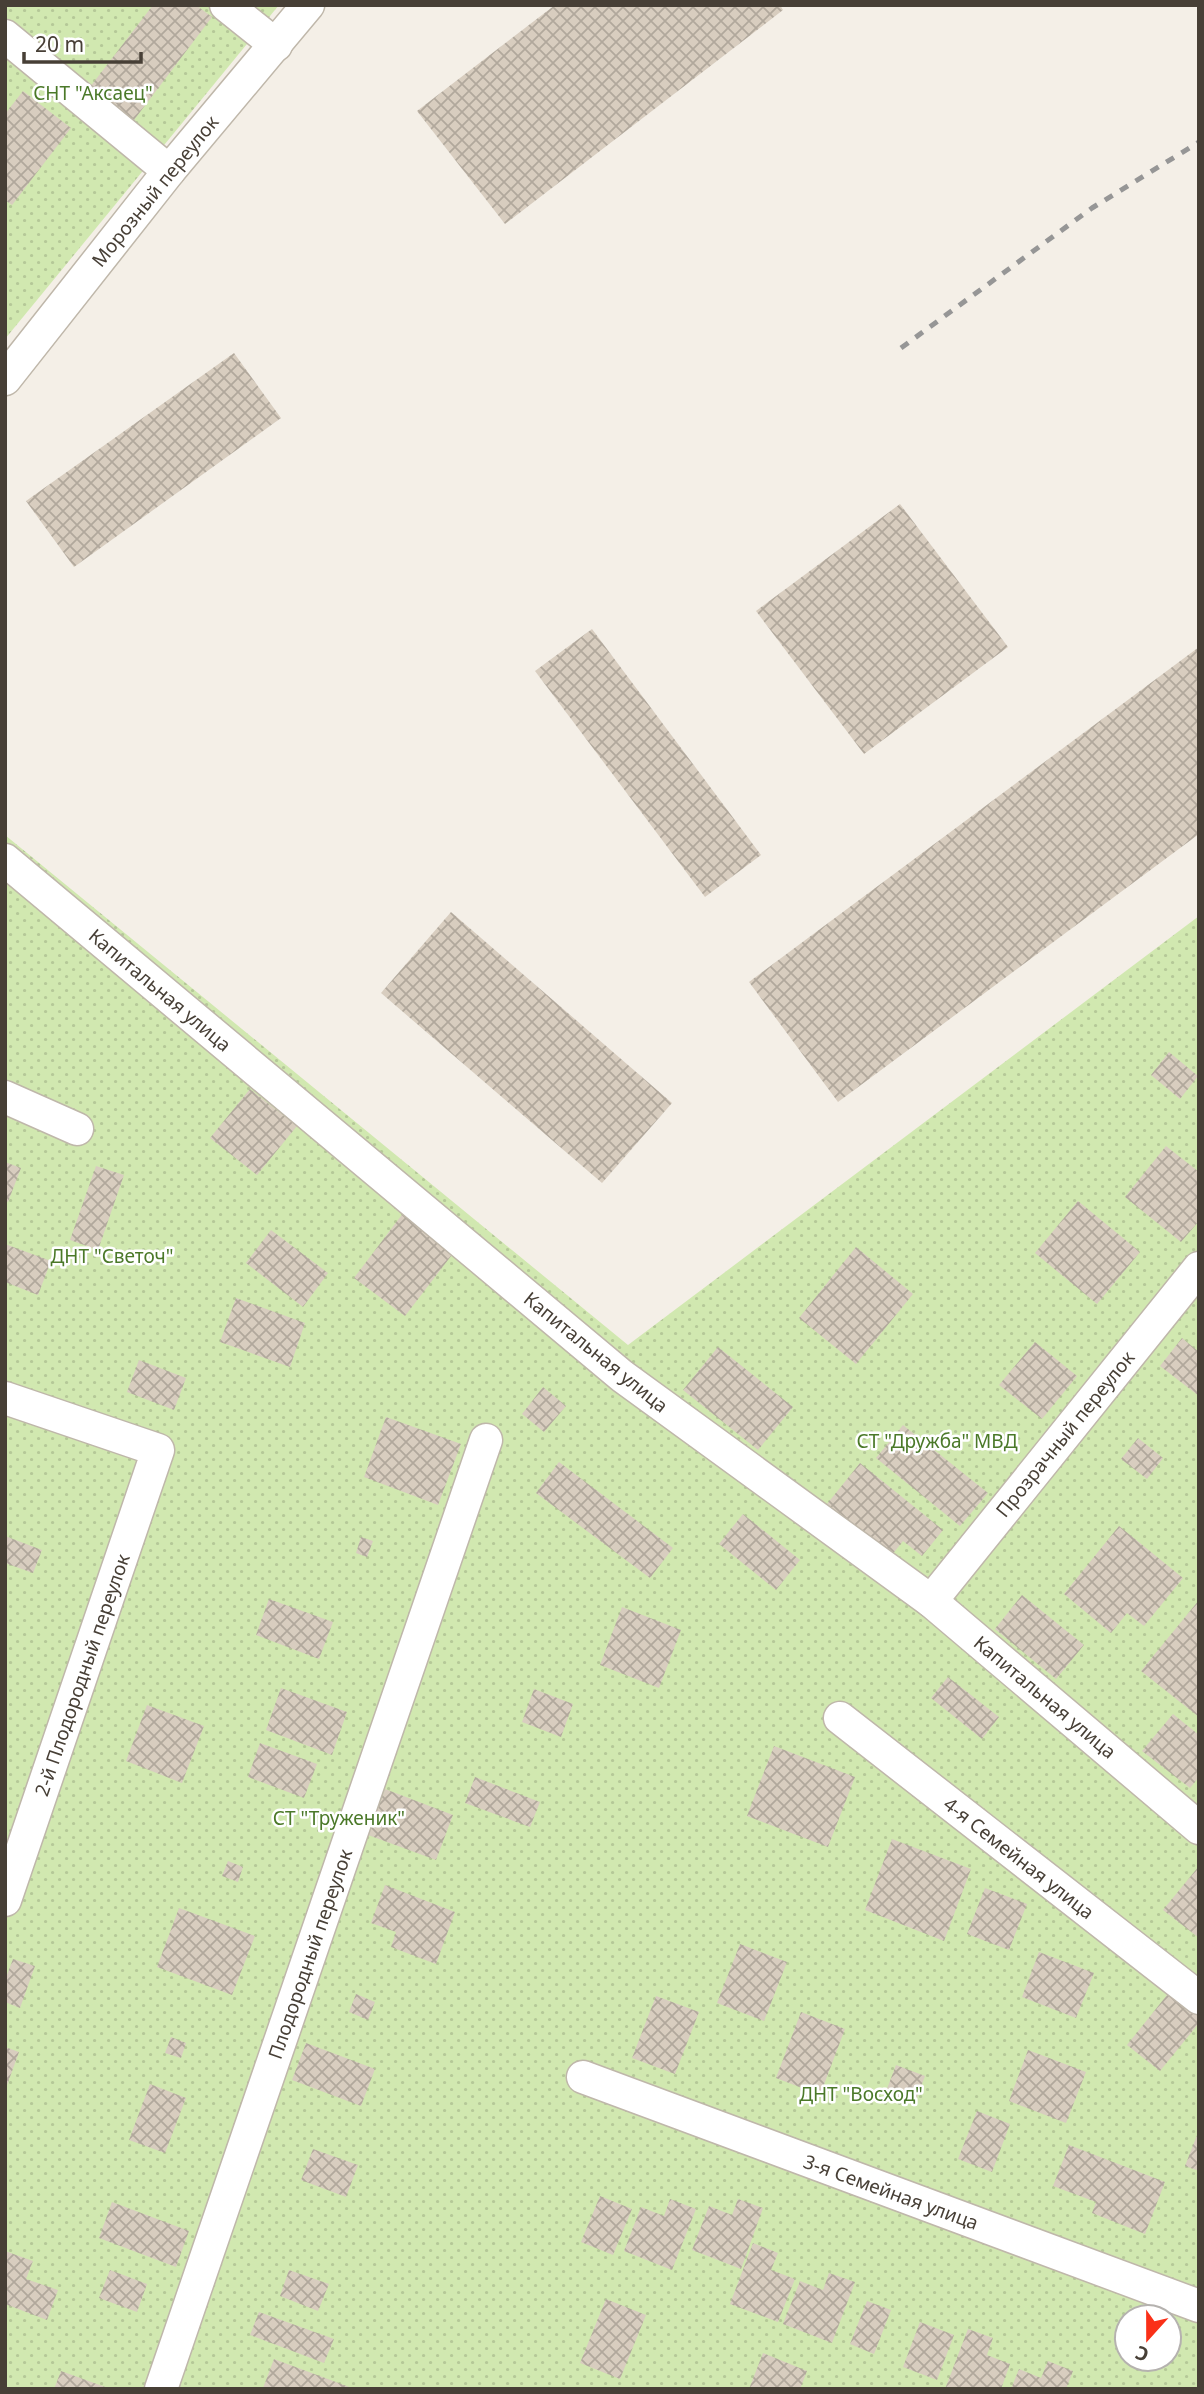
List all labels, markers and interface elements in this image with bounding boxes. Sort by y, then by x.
scale bar [24,21,142,65]
text: 20 m [35,30,84,58]
park label: СНТ "Аксаец" [33,80,153,106]
street label: Морозный переулок [86,110,224,272]
street label: Капитальная улица [83,923,237,1057]
park label: ДНТ "Светоч" [50,1243,174,1269]
street label: Капитальная улица [518,1286,674,1418]
street label: Прозрачный переулок [990,1345,1140,1523]
park label: СТ "Дружба" МВД [856,1428,1018,1454]
street label: 2-й Плодородный переулок [28,1550,136,1800]
street label: Капитальная улица [968,1630,1122,1764]
street label: 4-я Семейная улица [938,1791,1100,1925]
park label: СТ "Труженик" [273,1805,405,1831]
street label: Плодородный переулок [262,1845,358,2063]
park label: ДНТ "Восход" [799,2081,923,2107]
street label: 3-я Семейная улица [800,2148,982,2236]
north arrow [1113,2303,1183,2373]
text: С [1132,2340,1152,2368]

